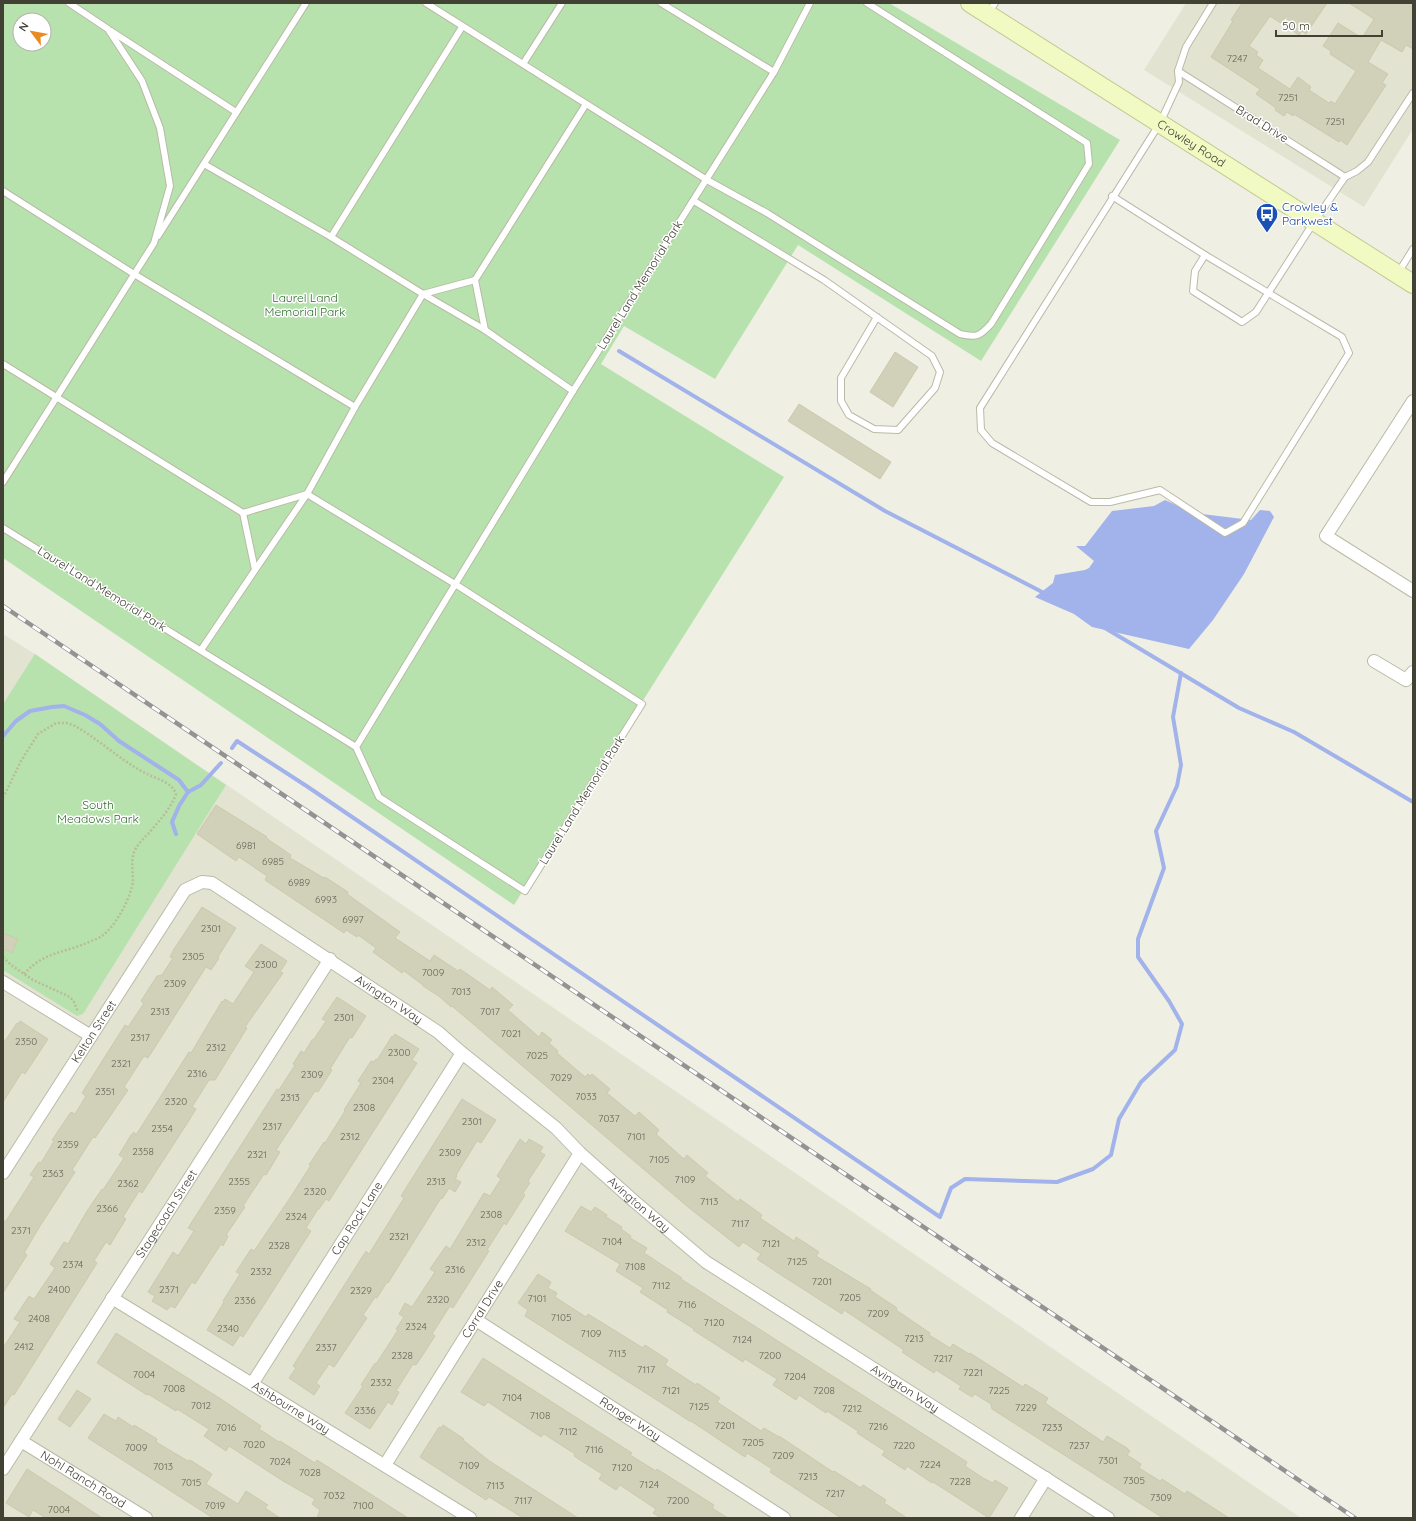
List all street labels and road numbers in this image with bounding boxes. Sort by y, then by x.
street label: Brad Drive [1233,102,1291,146]
street label: Crowley Road [1155,116,1228,170]
street label: Laurel Land Memorial Park [594,217,686,352]
street label: Laurel Land Memorial Park [35,543,170,635]
street label: Laurel Land Memorial Park [536,732,628,867]
street label: Avington Way [352,971,426,1027]
street label: Kelton Street [68,997,119,1066]
street label: Stagecoach Street [132,1167,200,1261]
street label: Avington Way [605,1173,673,1235]
street label: Cap Rock Lane [328,1178,386,1258]
street label: Corral Drive [458,1276,506,1341]
street label: Avington Way [868,1361,942,1415]
street label: Ashbourne Way [249,1378,333,1437]
street label: Ranger Way [597,1393,664,1444]
street label: Nohl Ranch Road [38,1447,129,1511]

